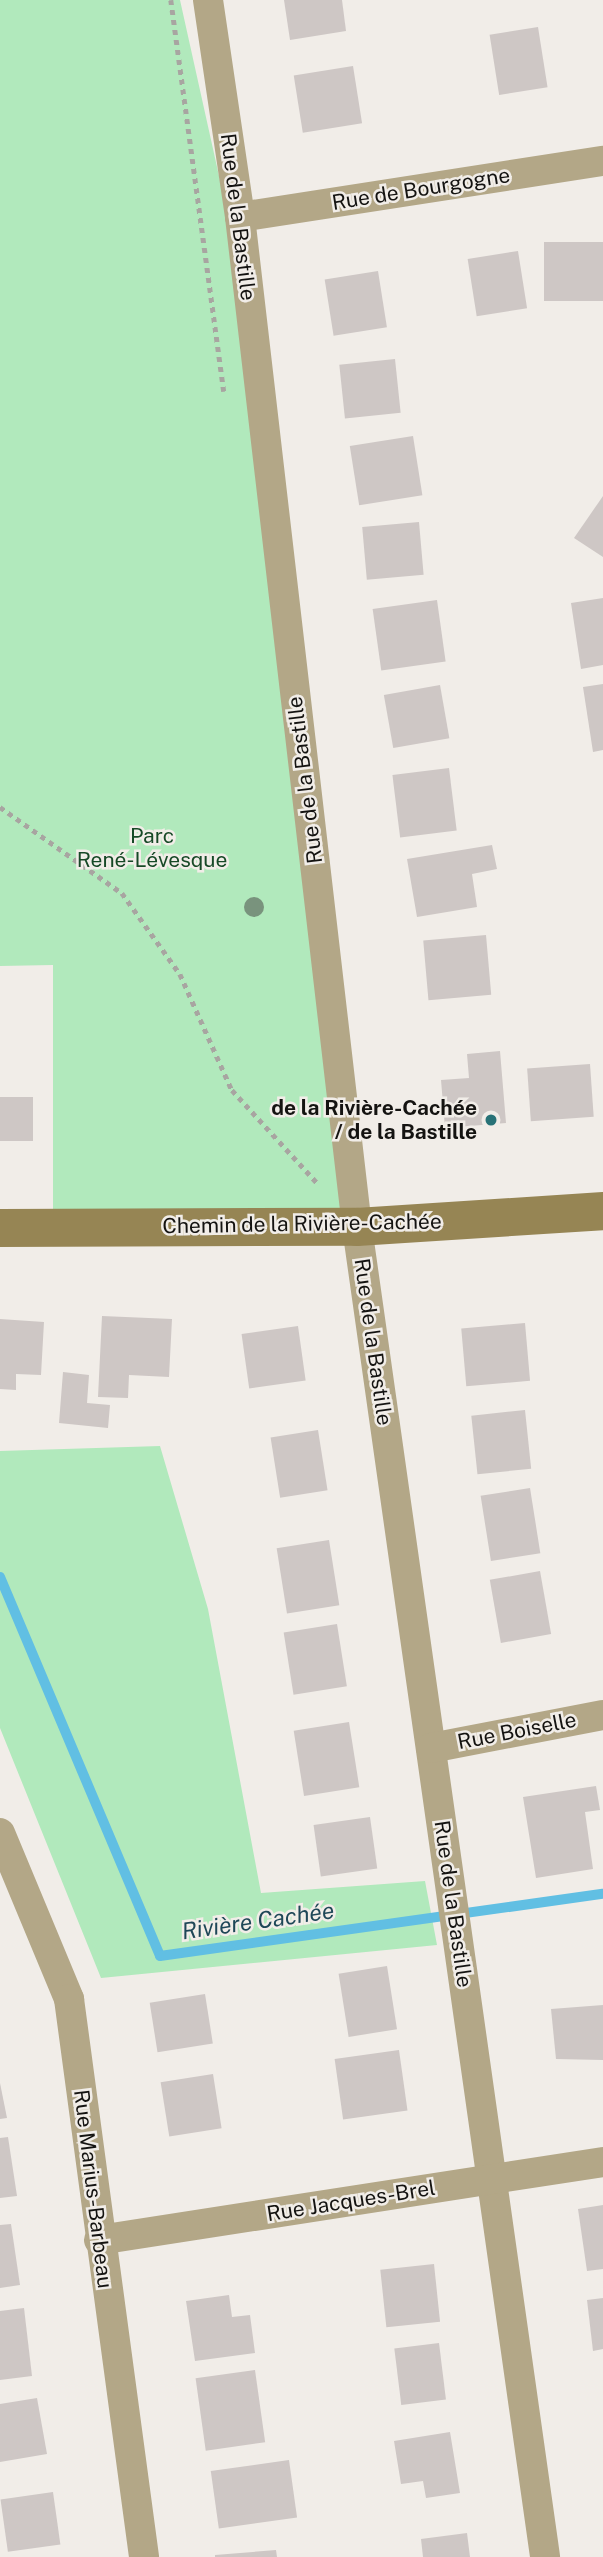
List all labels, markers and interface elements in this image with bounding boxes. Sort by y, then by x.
street label: Rue de la Bastille [215,132,261,302]
street label: Rue de Bourgogne [330,162,512,216]
street label: Rue de la Bastille [282,695,328,865]
park label: Parc René-Lévesque [77,823,227,873]
place label: de la Rivière-Cachée / de la Bastille [271,1095,477,1145]
marker: de la Rivière-Cachée / de la Bastille [483,1112,499,1128]
street label: Chemin de la Rivière-Cachée [162,1209,442,1239]
street label: Rue de la Bastille [349,1257,397,1427]
street label: Rue Boiselle [455,1707,579,1755]
street label: Rue de la Bastille [429,1819,477,1989]
water label: Rivière Cachée [180,1897,336,1945]
street label: Rue Marius-Barbeau [68,2088,118,2290]
street label: Rue Jacques-Brel [265,2175,437,2227]

